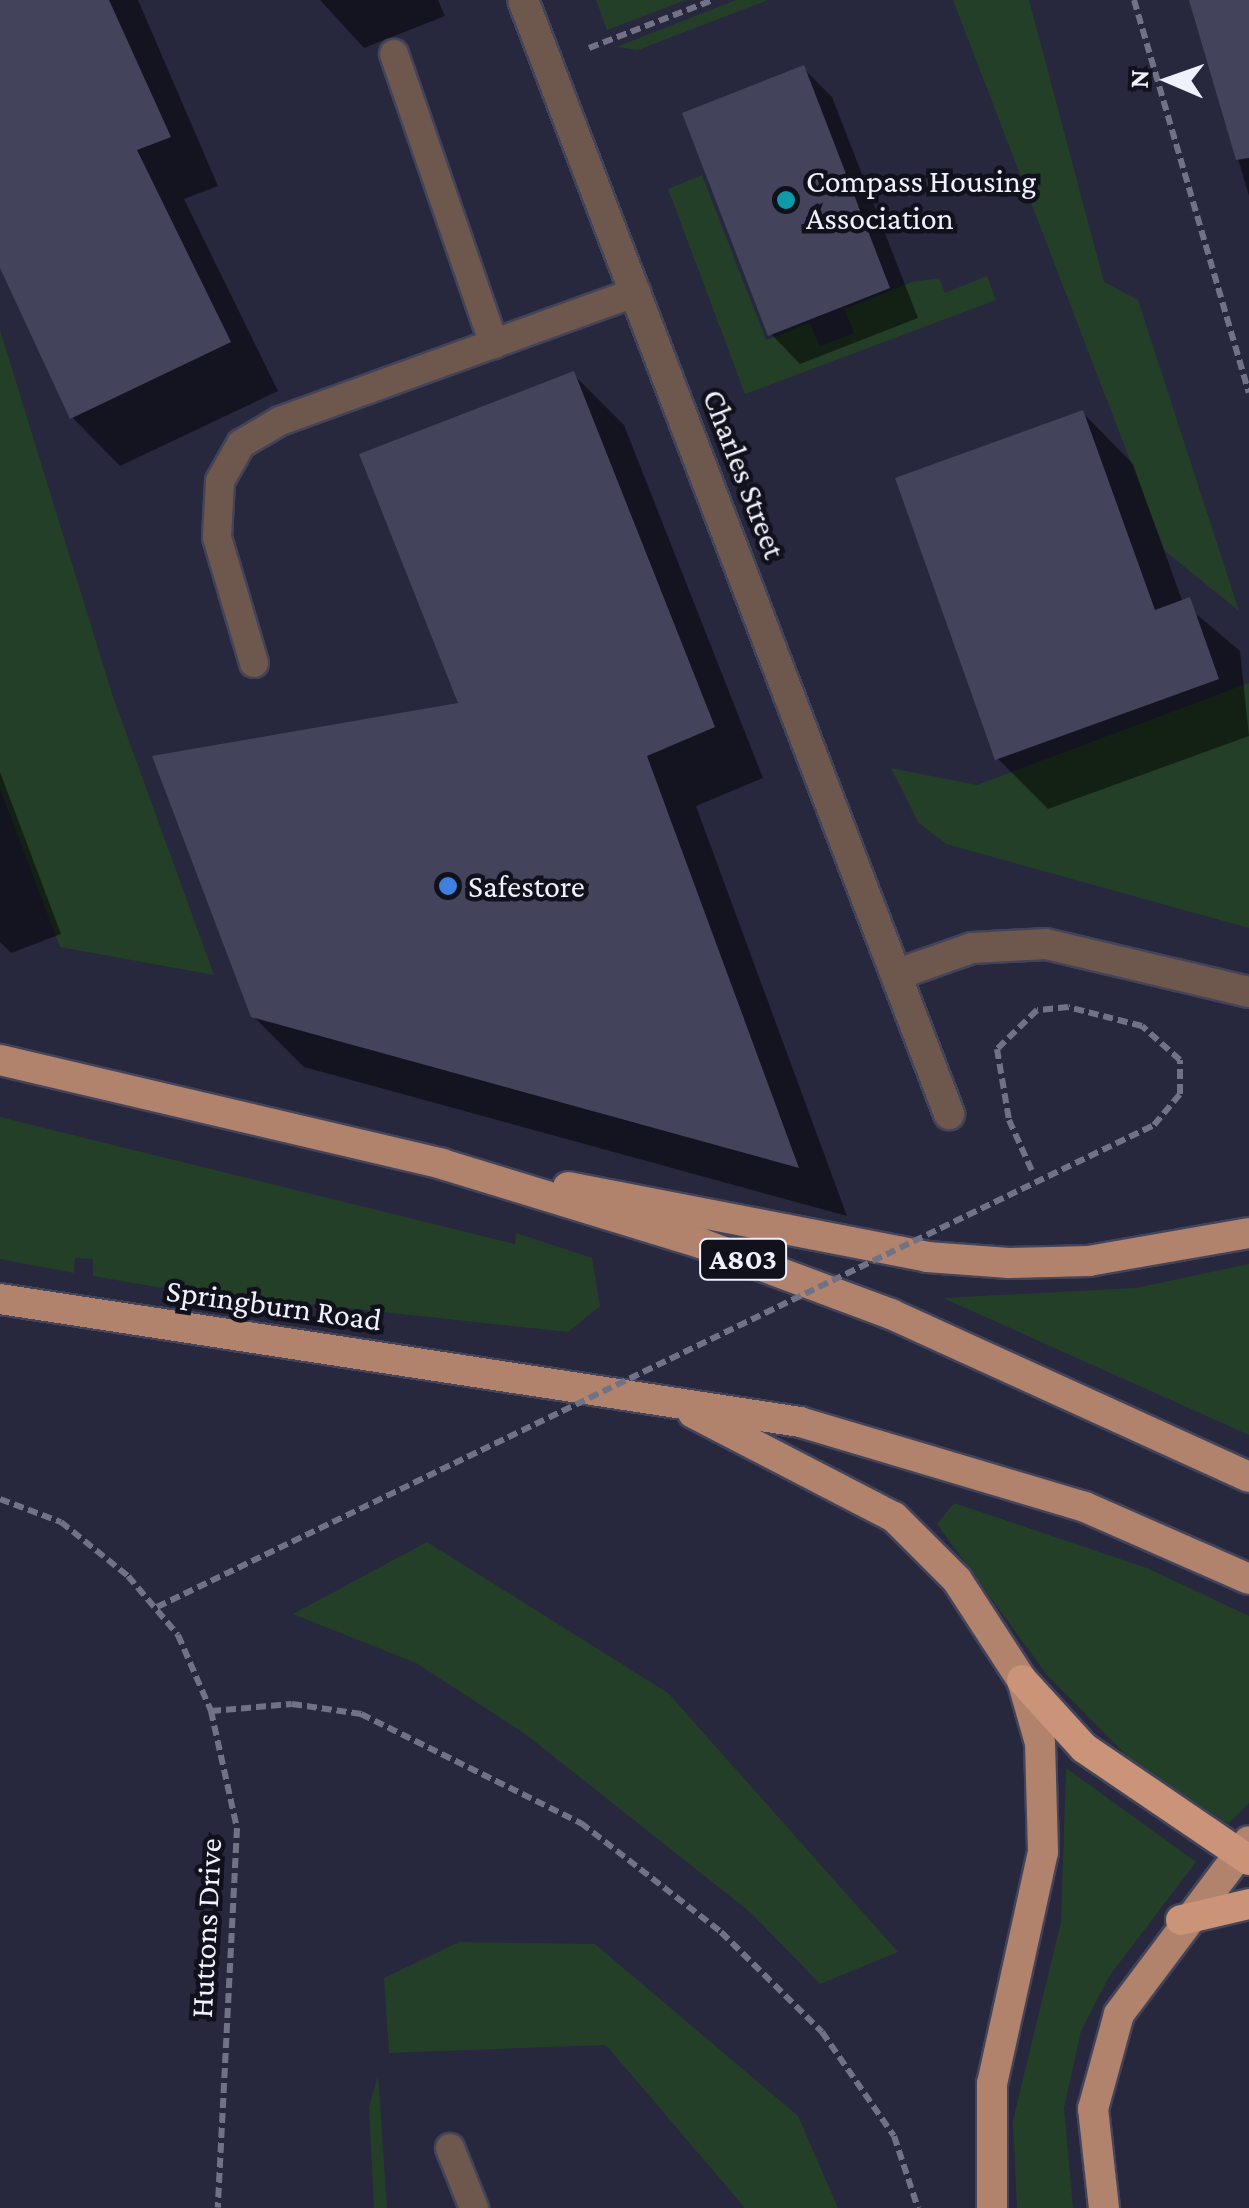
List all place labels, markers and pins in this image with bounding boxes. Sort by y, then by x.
place label: Compass Housing Association [806,163,1036,238]
marker: Compass Housing Association [775,189,797,211]
place label: Safestore [468,867,585,905]
marker: Safestore [437,875,459,897]

